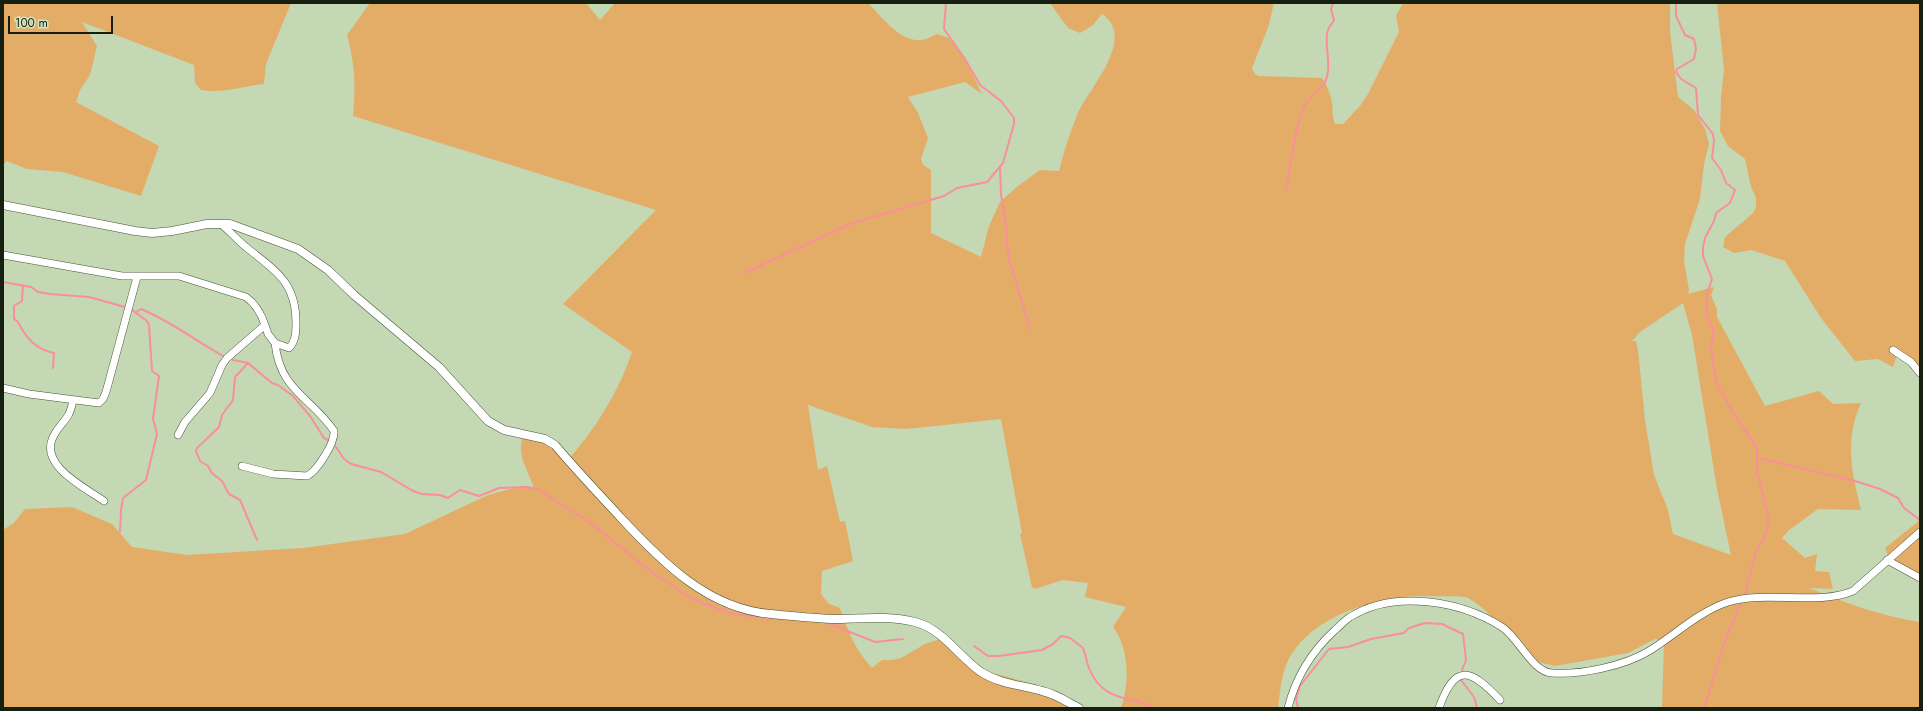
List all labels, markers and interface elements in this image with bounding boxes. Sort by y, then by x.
scale bar [10,8,115,34]
text: 100 m [15,14,48,32]

